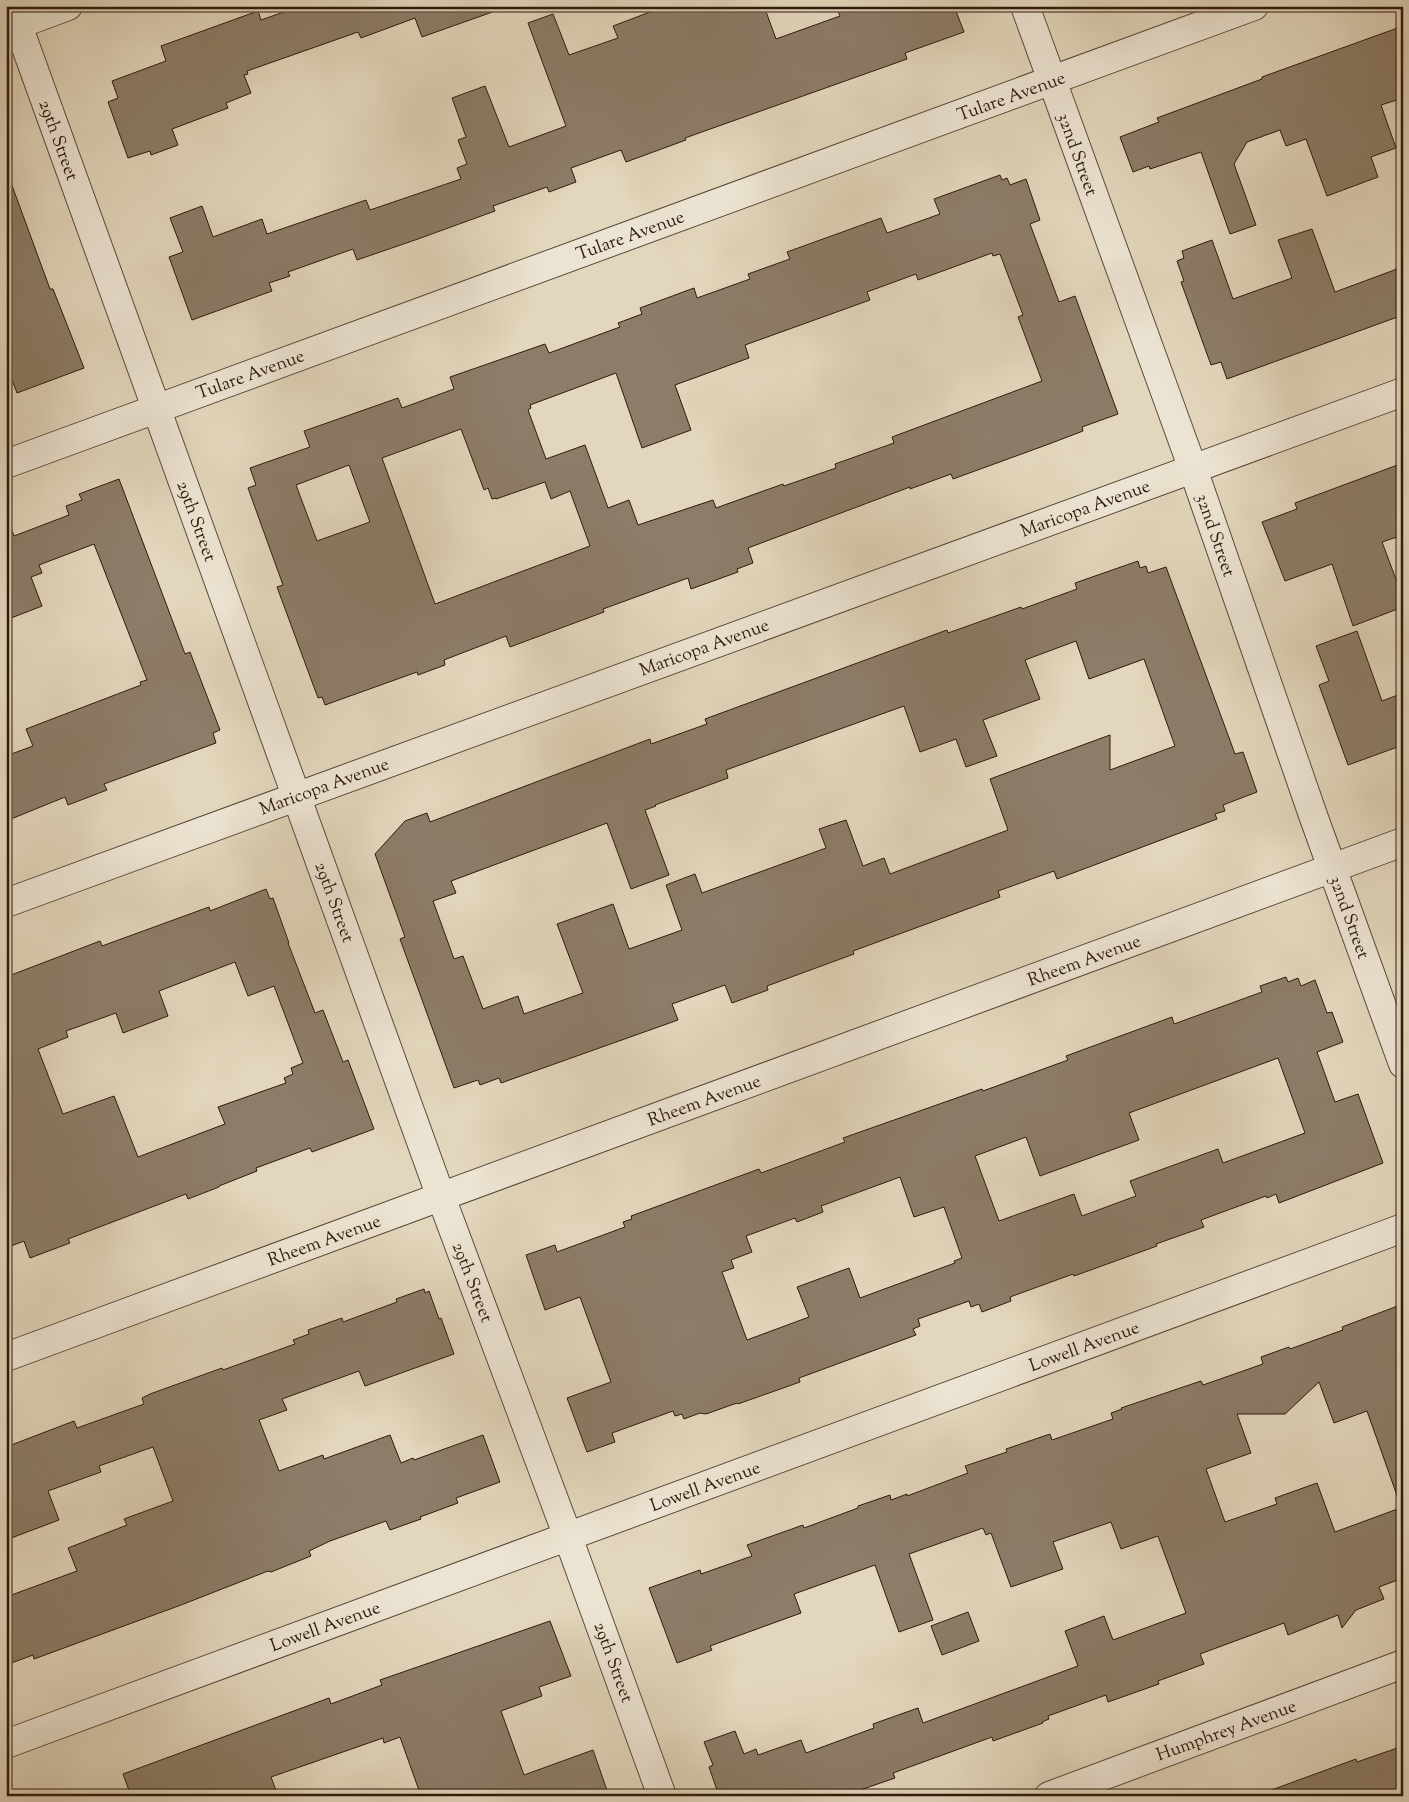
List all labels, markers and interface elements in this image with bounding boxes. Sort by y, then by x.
street label: Tulare Avenue [954,66,1070,130]
street label: 29th Street [31,97,84,185]
street label: 32nd Street [1049,110,1103,200]
street label: Tulare Avenue [573,205,689,269]
street label: Tulare Avenue [193,344,309,408]
street label: Maricopa Avenue [1017,474,1154,545]
street label: 29th Street [169,478,222,566]
street label: 32nd Street [1188,490,1241,581]
street label: Maricopa Avenue [636,613,773,684]
street label: Maricopa Avenue [256,752,393,823]
street label: 29th Street [307,859,360,947]
street label: 32nd Street [1321,873,1375,963]
street label: Rheem Avenue [1024,929,1145,994]
street label: Rheem Avenue [644,1069,765,1134]
street label: Rheem Avenue [264,1209,385,1274]
street label: 29th Street [444,1239,498,1327]
street label: Lowell Avenue [1026,1316,1143,1380]
street label: Lowell Avenue [647,1456,764,1520]
street label: Lowell Avenue [267,1596,384,1660]
street label: 29th Street [586,1619,639,1707]
street label: Humphrey Avenue [1153,1694,1300,1769]

